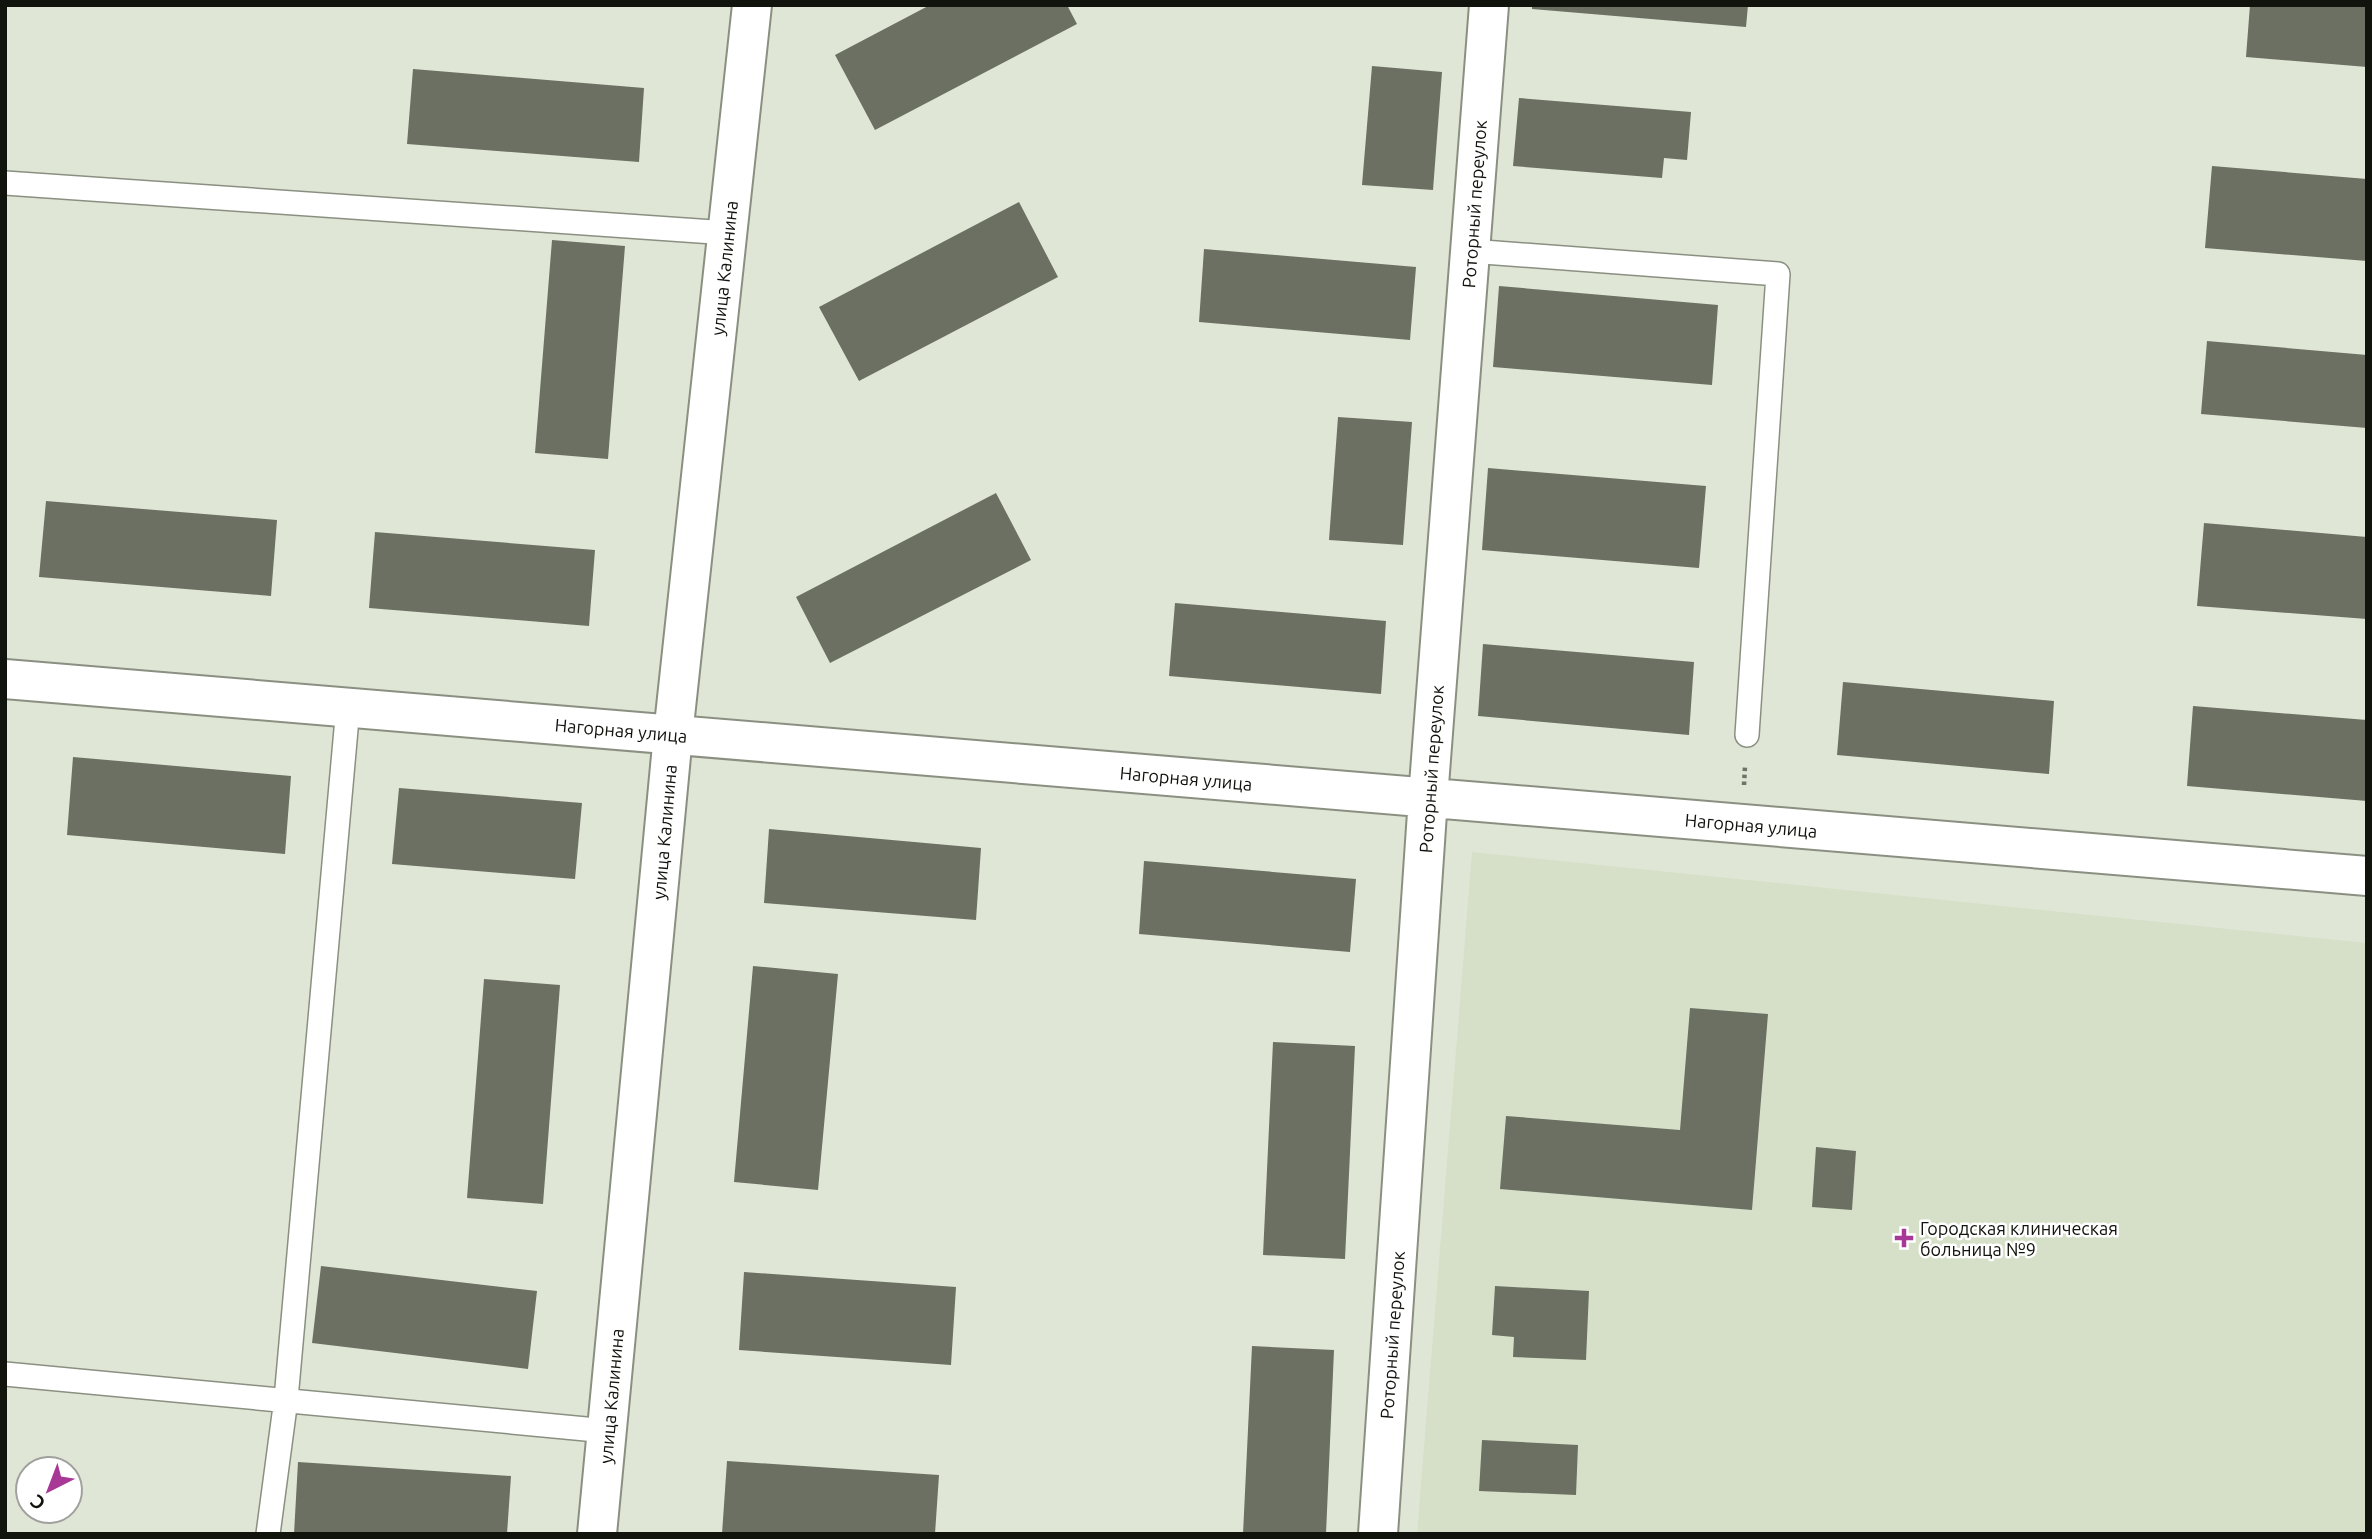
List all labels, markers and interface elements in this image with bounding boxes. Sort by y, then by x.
street label: Роторный переулок [1458,119,1490,289]
street label: улица Калинина [707,199,741,337]
street label: Роторный переулок [1415,684,1447,854]
street label: Нагорная улица [554,714,688,746]
street label: Нагорная улица [1119,762,1253,794]
street label: улица Калинина [648,764,680,900]
street label: Нагорная улица [1684,809,1818,841]
place label: Городская клиническая больница №9 [1920,1218,2118,1259]
marker: Городская клиническая больница №9 [1894,1228,1914,1248]
street label: Роторный переулок [1376,1250,1408,1420]
street label: улица Калинина [595,1328,627,1464]
north arrow [14,1455,84,1525]
text: С [26,1490,50,1515]

